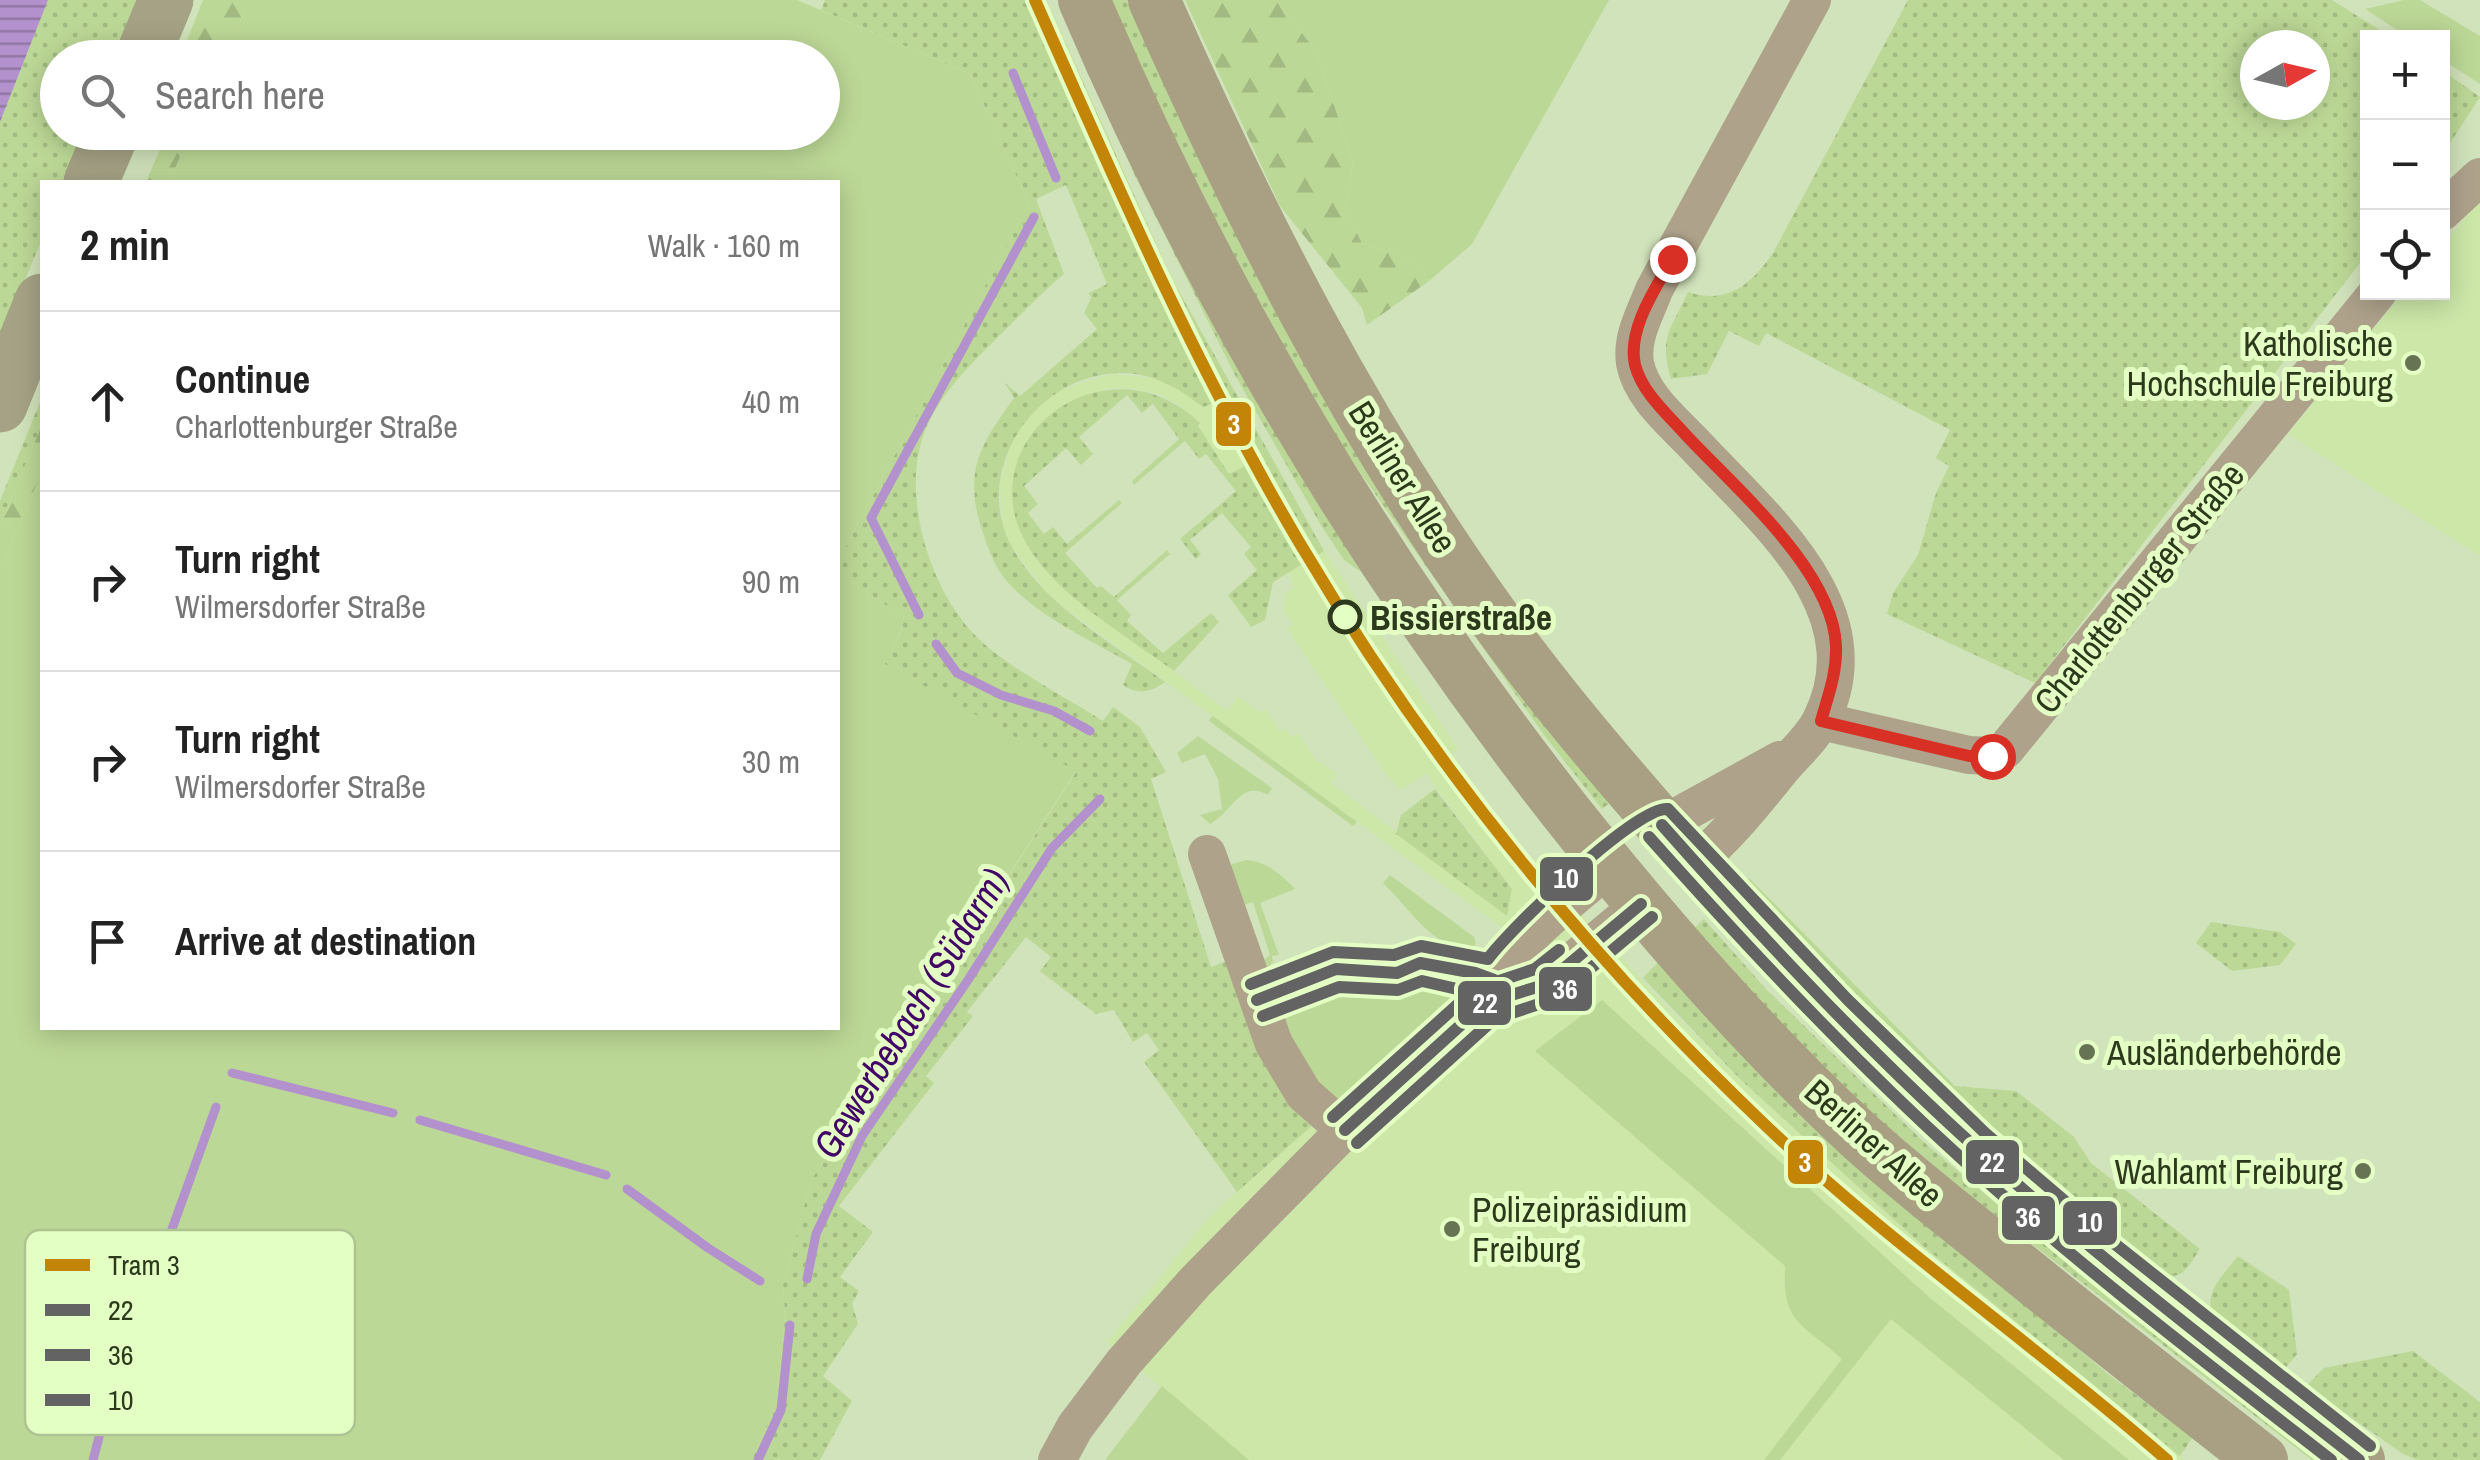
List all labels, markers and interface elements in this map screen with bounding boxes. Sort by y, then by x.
north arrow [2240,30,2330,120]
map controls [2360,30,2450,300]
button: + [2360,30,2450,120]
search box [40,40,840,150]
icon: search [75,68,130,123]
text: Search here [155,70,325,121]
button: − [2360,120,2450,210]
button: locate [2360,210,2450,300]
text: 2 min [80,217,170,273]
text: Walk · 160 m [648,224,800,267]
route end [1650,237,1696,283]
place label: Katholische Hochschule Freiburg [2127,320,2393,407]
marker: Katholische Hochschule Freiburg [2402,352,2424,374]
text: Continue [175,354,310,405]
icon: ahead [80,374,135,429]
text: 40 m [742,380,800,423]
street label: Berliner Allee [1338,392,1468,562]
line badge: 3 [1214,400,1253,448]
text: Charlottenburger Straße [175,405,458,448]
text: 3 [1228,405,1240,443]
street label: Charlottenburger Straße [2023,453,2255,723]
text: Turn right [175,534,320,585]
icon: right [80,554,135,609]
text: 90 m [742,560,800,603]
text: Wilmersdorfer Straße [175,585,426,628]
place label: Bissierstraße [1370,594,1552,641]
marker: Bissierstraße [1329,601,1361,633]
text: Turn right [175,714,320,765]
icon: right [80,734,135,789]
route start [1970,734,2016,780]
text: 30 m [742,740,800,783]
text: Wilmersdorfer Straße [175,765,426,808]
line badge: 10 [1538,855,1595,903]
water label: Gewerbebach (Südarm) [801,858,1021,1168]
text: 10 [1553,859,1579,897]
icon: arrive [80,914,135,969]
text: Arrive at destination [175,916,476,967]
line badge: 36 [1537,965,1594,1013]
text: 36 [1552,970,1578,1008]
line badge: 22 [1456,979,1513,1027]
text: 22 [1472,984,1498,1022]
place label: Ausländerbehörde [2106,1029,2342,1076]
marker: Ausländerbehörde [2076,1041,2098,1063]
street label: Berliner Allee [1795,1068,1953,1218]
line badge: 3 [1786,1138,1825,1186]
line badge: 22 [1964,1138,2021,1186]
text: 3 [1799,1143,1811,1181]
text: 22 [1979,1143,2005,1181]
place label: Wahlamt Freiburg [2114,1148,2343,1195]
marker: Wahlamt Freiburg [2352,1160,2374,1182]
place label: Polizeipräsidium Freiburg [1472,1186,1687,1273]
line badge: 36 [2000,1194,2057,1242]
text: 36 [2015,1198,2041,1236]
line badge: 10 [2061,1199,2119,1247]
text: 10 [2077,1203,2103,1241]
marker: Polizeipräsidium Freiburg [1441,1218,1463,1240]
legend [25,1230,355,1435]
text: Tram 3 [108,1246,180,1284]
text: 22 [108,1291,134,1329]
text: 36 [108,1336,134,1374]
text: 10 [108,1381,134,1419]

